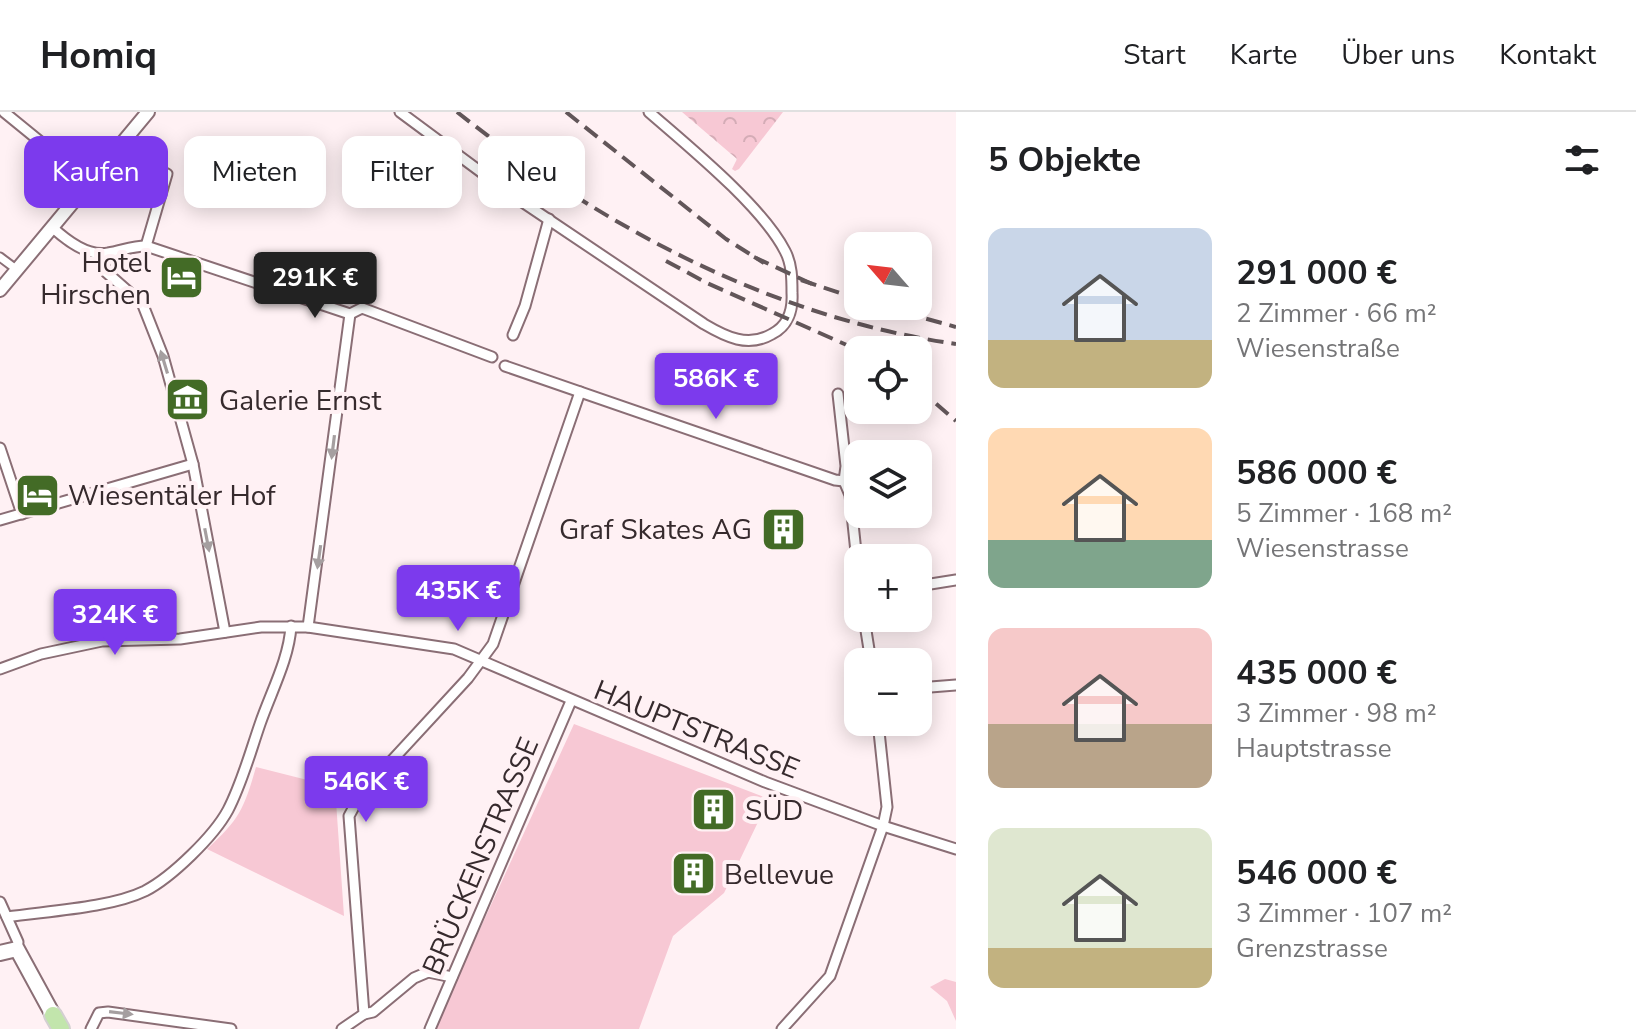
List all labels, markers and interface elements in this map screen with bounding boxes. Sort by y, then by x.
text: Homiq [40,30,157,81]
text: Start [1123,36,1186,74]
text: Karte [1230,36,1297,74]
text: Über uns [1341,36,1455,74]
text: Kontakt [1499,36,1596,74]
chip: Kaufen [24,136,168,208]
chip: Mieten [184,136,326,208]
chip: Filter [342,136,462,208]
chip: Neu [478,136,585,208]
text: 5 Objekte [988,137,1141,183]
icon: filters [1560,138,1604,182]
north arrow [844,232,932,320]
map controls [844,232,932,736]
place label: Hotel Hirschen [40,244,152,314]
text: 291 000 € [1236,250,1397,296]
pin: 291K € [250,252,380,320]
hotel icon: Hotel Hirschen [158,254,206,302]
text: 291K € [272,260,358,295]
icon: home [1052,260,1148,356]
text: 2 Zimmer · 66 m² [1236,296,1437,331]
text: Wiesenstraße [1236,331,1400,366]
button: locate [844,336,932,424]
one-way arrow [157,349,170,373]
pin: 586K € [651,353,781,421]
text: 586K € [673,361,759,396]
museum icon: Galerie Ernst [164,376,212,424]
place label: Galerie Ernst [219,382,381,420]
one-way arrow [326,435,339,460]
button: layers [844,440,932,528]
text: 586 000 € [1236,450,1397,496]
icon: home [1052,460,1148,556]
hotel icon: Wiesentäler Hof [13,471,61,519]
place label: Wiesentäler Hof [68,477,276,515]
text: 5 Zimmer · 168 m² [1236,496,1452,531]
building icon: Graf Skates AG [759,505,807,553]
place label: Graf Skates AG [559,511,752,549]
one-way arrow [202,528,214,553]
text: Wiesenstrasse [1236,531,1409,566]
button: + [844,544,932,632]
one-way arrow [312,545,325,570]
pin: 435K € [393,565,523,633]
text: 435K € [415,573,501,608]
pin: 324K € [50,589,180,657]
text: 324K € [72,597,158,632]
button: − [844,648,932,736]
text: 435 000 € [1236,650,1397,696]
icon: home [1052,660,1148,756]
street label: HAUPTSTRASSE [588,671,805,788]
text: 3 Zimmer · 98 m² [1236,696,1437,731]
text: Hauptstrasse [1236,731,1392,766]
street label: BRÜCKENSTRASSE [414,732,548,981]
pin: 546K € [301,756,431,824]
text: 546K € [323,764,409,799]
building icon: SÜD [690,786,738,834]
place label: SÜD [745,792,803,830]
building icon: Bellevue [669,850,717,898]
text: 546 000 € [1236,850,1397,896]
place label: Bellevue [724,856,834,894]
icon: home [1052,860,1148,956]
text: 3 Zimmer · 107 m² [1236,896,1452,931]
text: Grenzstrasse [1236,931,1388,966]
one-way arrow [109,1007,134,1020]

